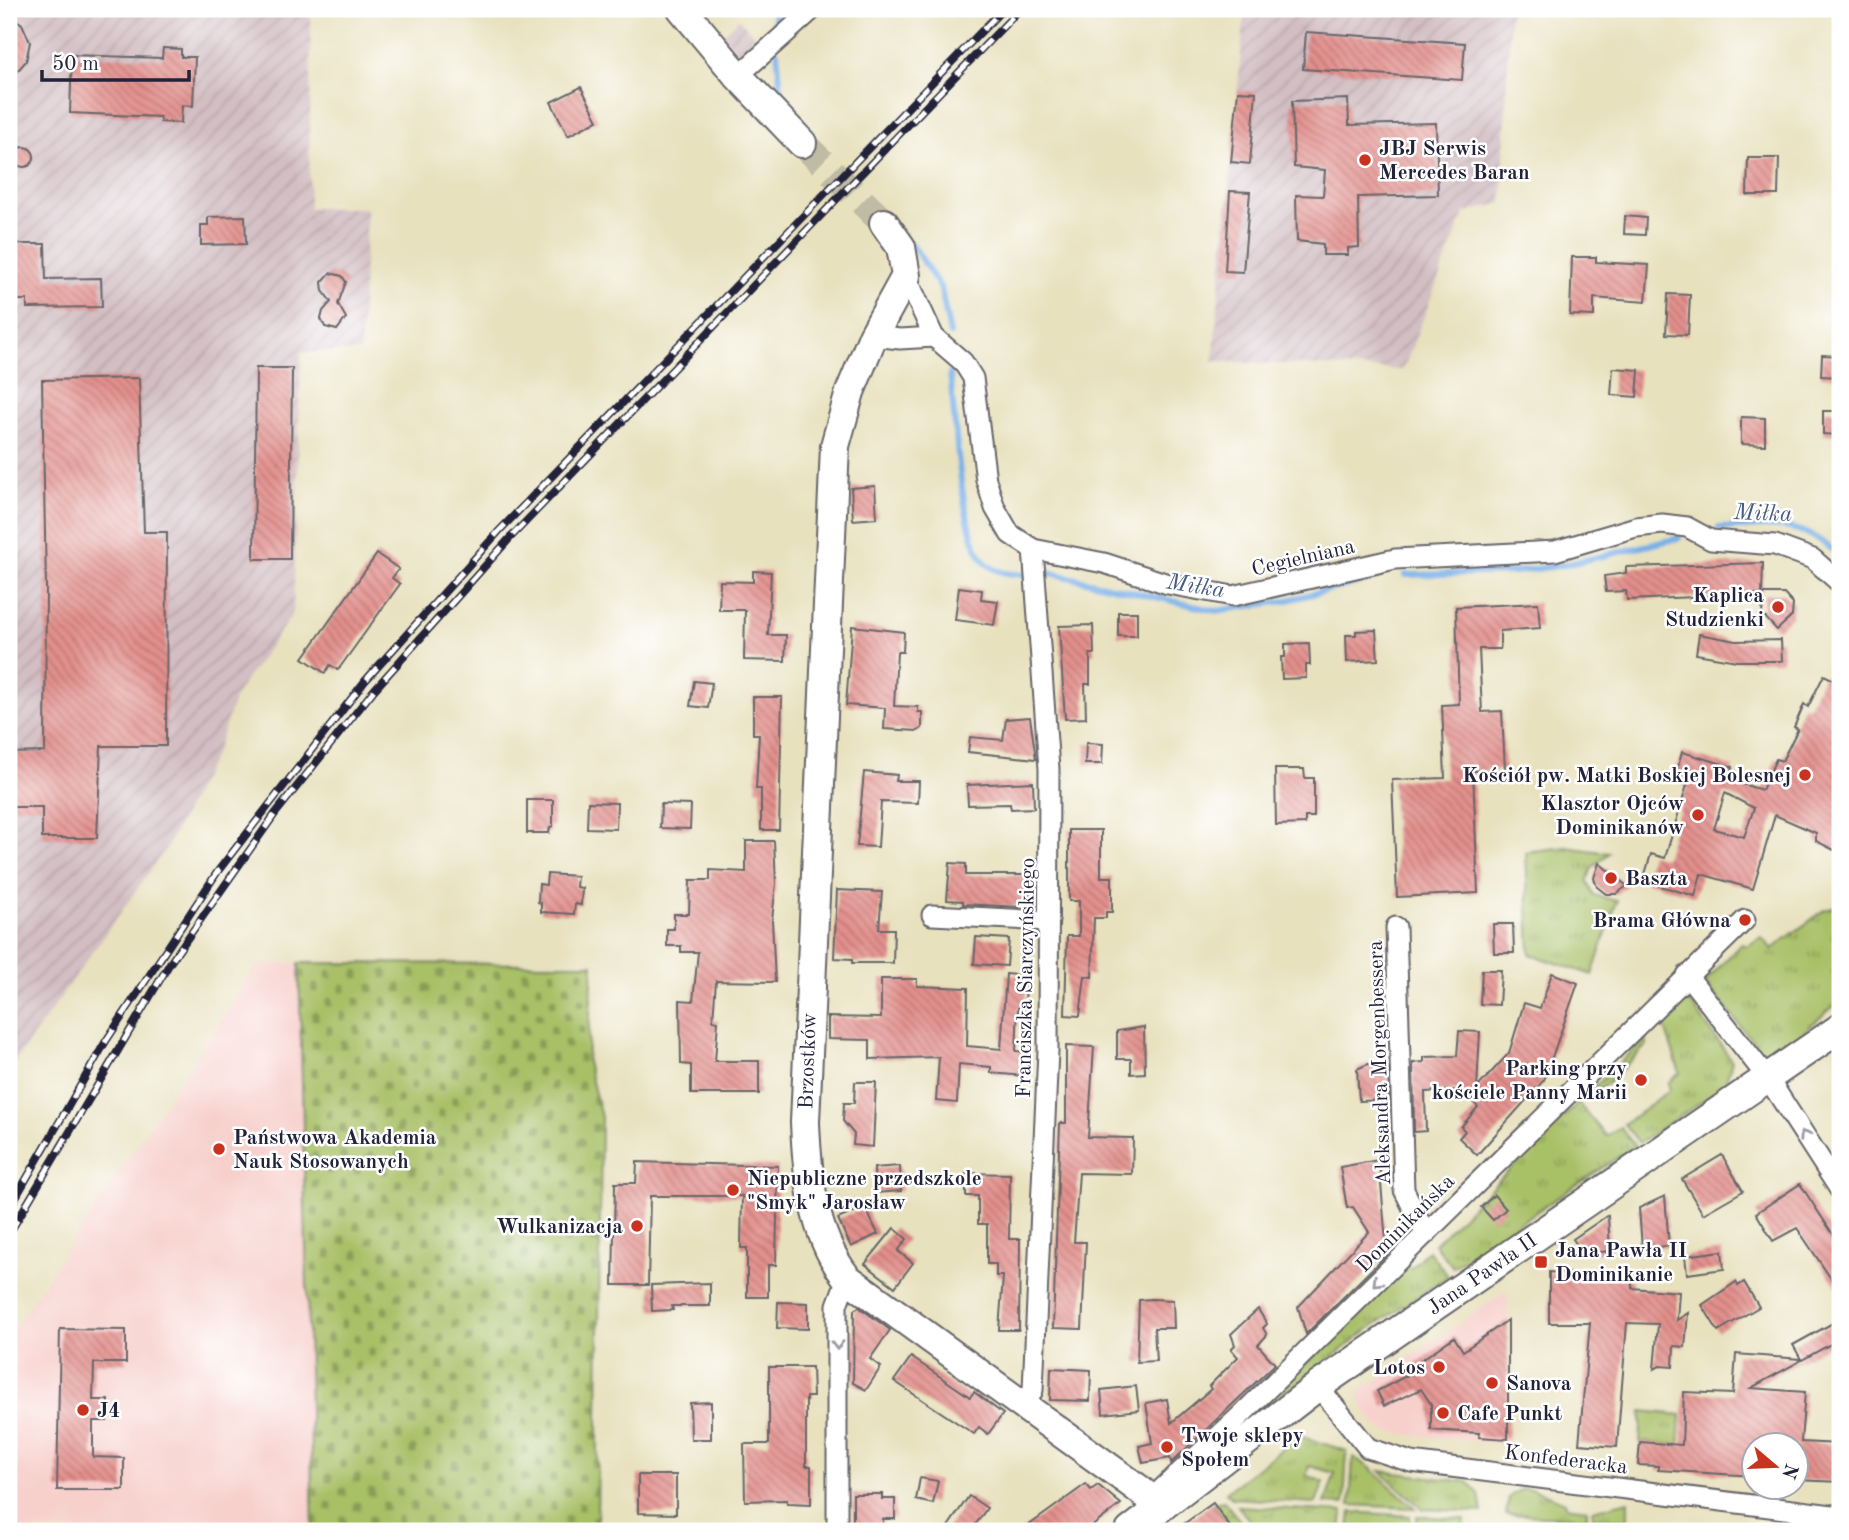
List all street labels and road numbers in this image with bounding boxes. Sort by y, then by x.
street label: Cegielniana [1250,536,1357,581]
street label: Franciszka Siarczyńskiego [1014,858,1039,1098]
street label: Aleksandra Morgenbessera [1366,940,1395,1186]
street label: Brzostków [796,1012,821,1110]
street label: Dominikańska [1353,1171,1459,1277]
street label: Jana Pawła II [1424,1230,1541,1320]
street label: Konfederacka [1503,1442,1629,1478]

